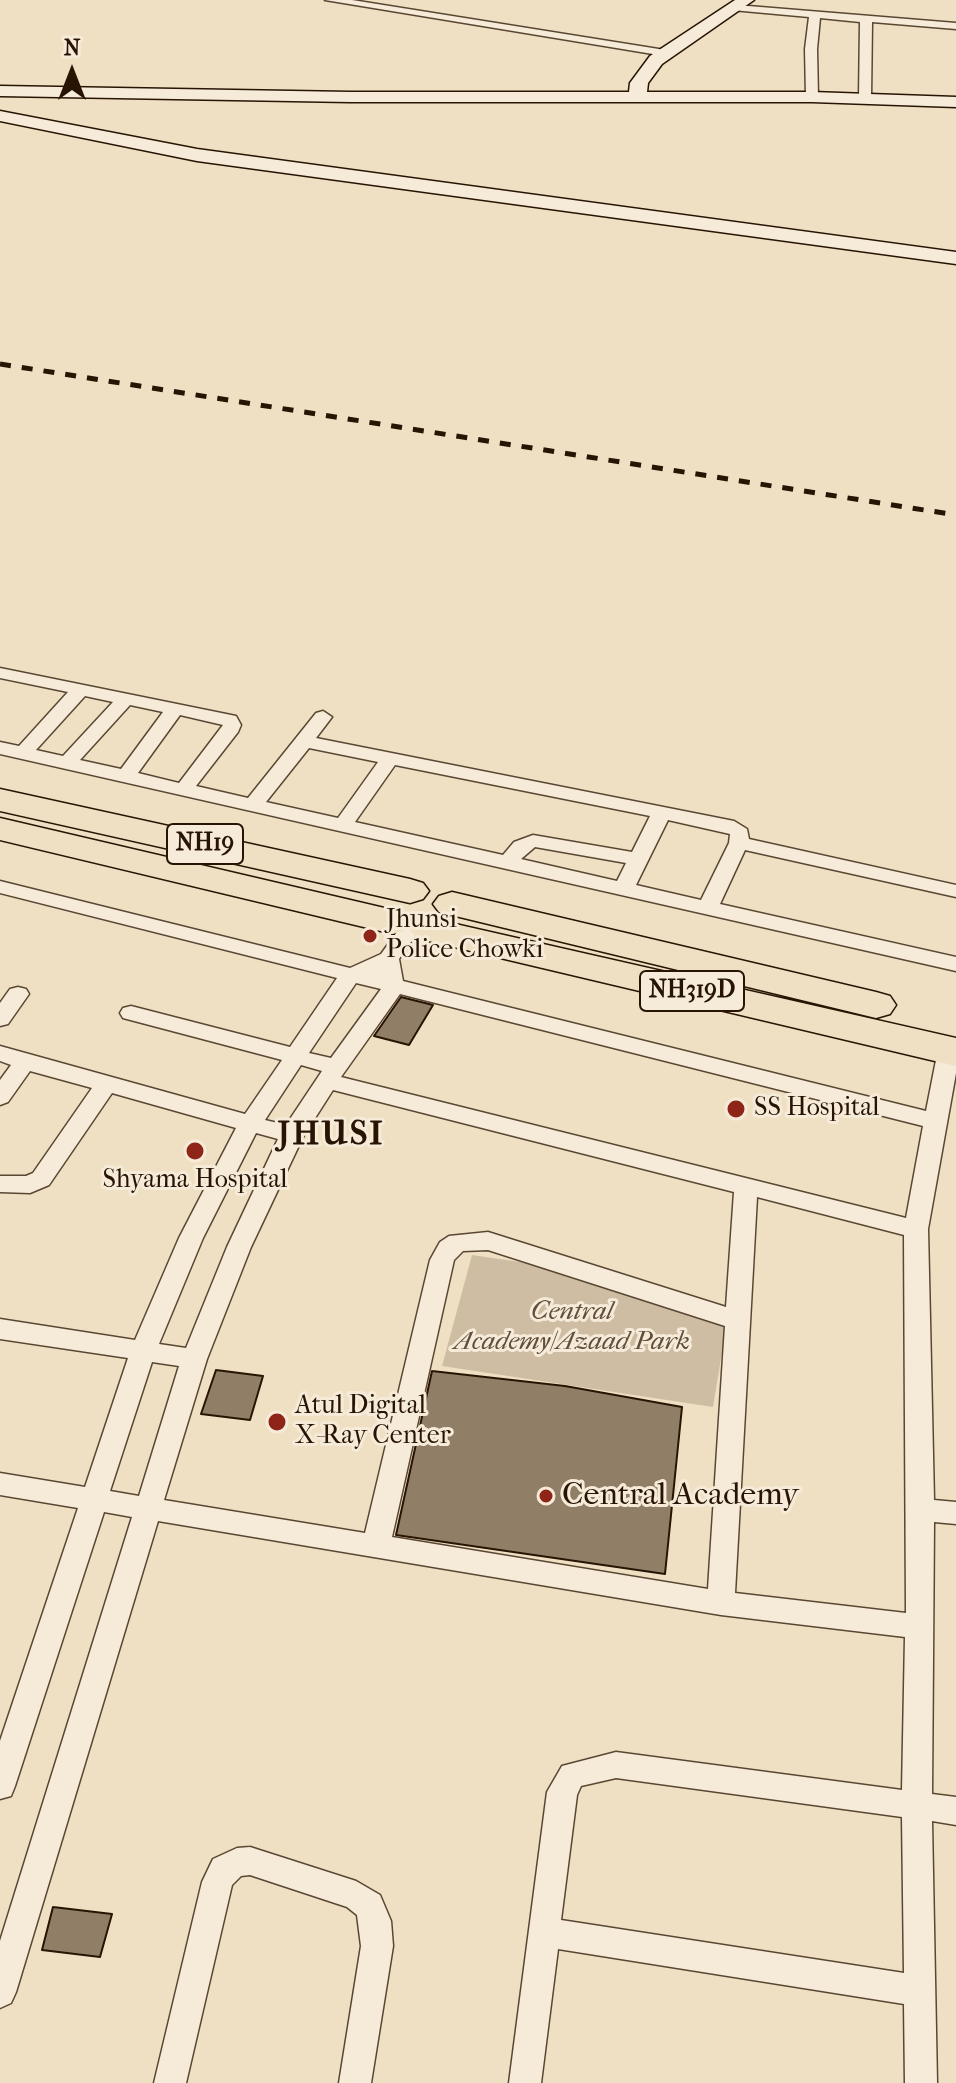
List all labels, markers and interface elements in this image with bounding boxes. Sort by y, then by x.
north arrow [32,32,112,112]
text: N [64,35,80,61]
road number: NH19 [167,824,243,864]
place label: Jhunsi Police Chowki [386,905,543,966]
marker: Jhunsi Police Chowki [361,927,379,945]
road number: NH319D [640,971,744,1011]
place label: SS Hospital [754,1093,879,1125]
marker: SS Hospital [725,1098,747,1120]
district label: JHUSI [278,1116,384,1156]
marker: Shyama Hospital [184,1140,206,1162]
place label: Shyama Hospital [103,1165,287,1197]
park label: Central Academy/Azaad Park [454,1297,690,1358]
place label: Atul Digital X-Ray Center [295,1391,451,1452]
marker: Atul Digital X-Ray Center [266,1411,288,1433]
place label: Central Academy [562,1477,799,1515]
marker: Central Academy [537,1487,555,1505]

